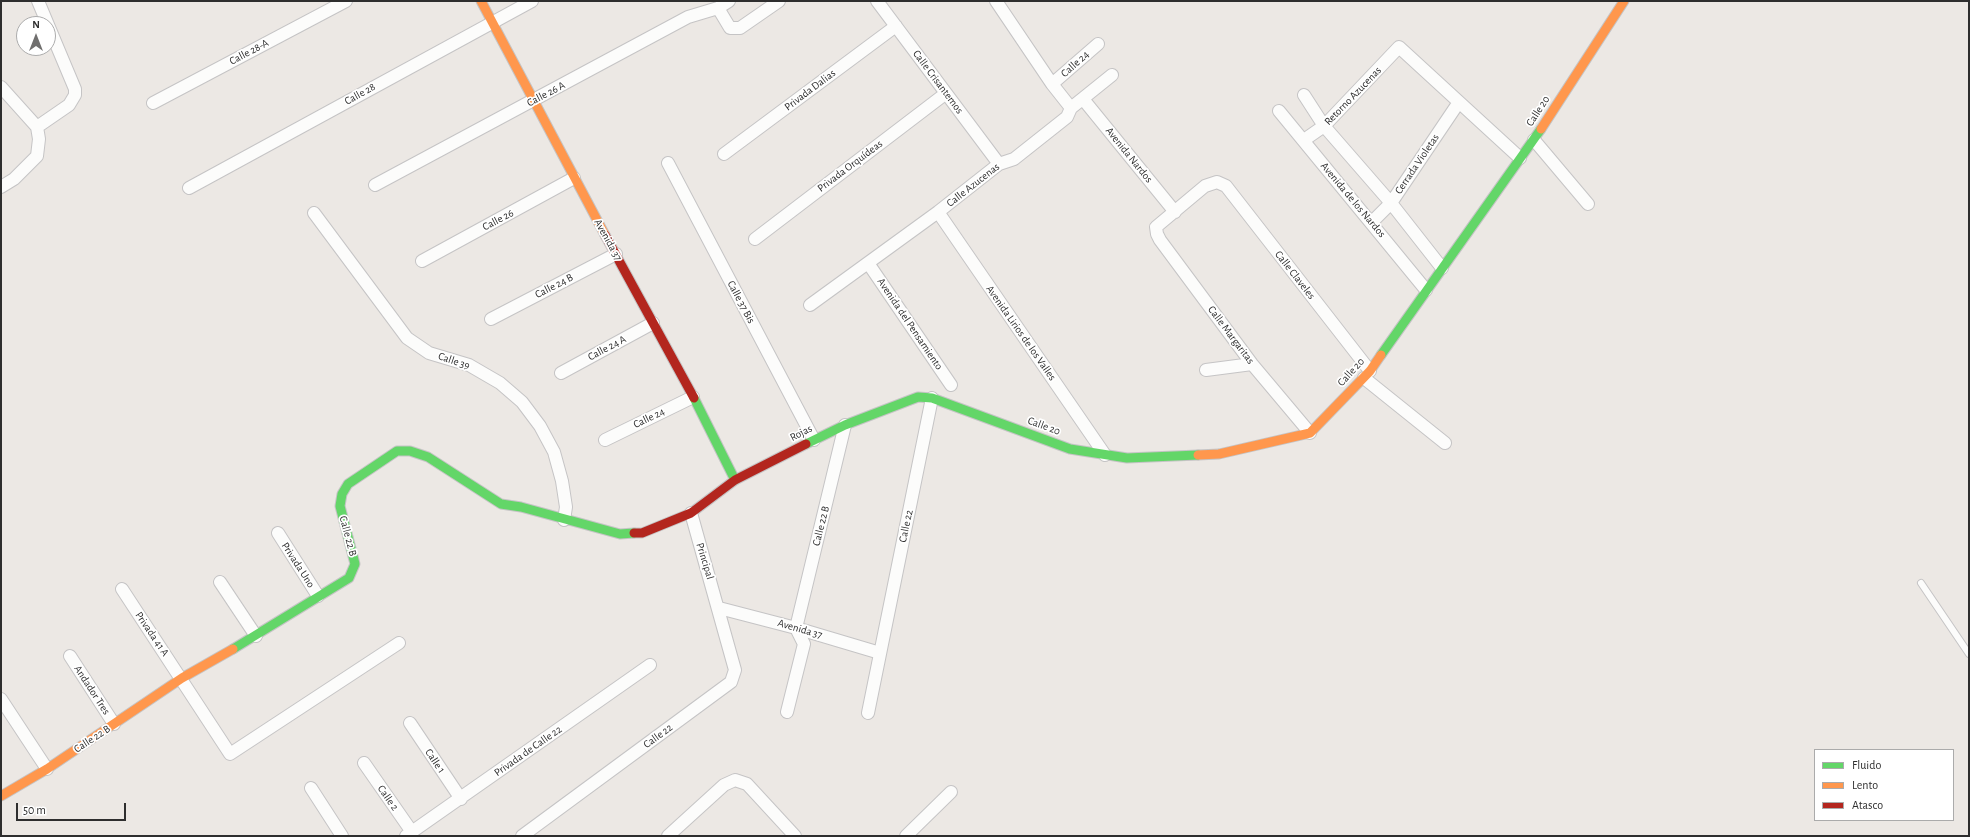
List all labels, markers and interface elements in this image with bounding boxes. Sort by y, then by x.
north arrow [16,16,56,56]
text: N [32,19,40,30]
street label: Calle 28-A [227,36,271,68]
street label: Calle Crisantemos [910,48,966,116]
street label: Calle 24 [1058,48,1092,80]
street label: Retorno Azucenas [1322,64,1384,128]
street label: Privada Dalias [782,66,838,114]
street label: Calle 26 A [525,78,567,110]
street label: Calle 28 [342,80,378,108]
street label: Calle 20 [1523,93,1553,129]
street label: Avenida Nardos [1103,125,1155,185]
street label: Cerrada Violetas [1392,131,1442,197]
street label: Privada Orquídeas [815,137,885,195]
street label: Calle Azucenas [944,160,1002,210]
street label: Avenida de los Nardos [1318,160,1388,240]
street label: Calle 26 [480,206,516,234]
street label: Avenida 37 [591,217,625,263]
street label: Calle Claveles [1272,248,1318,302]
street label: Calle 24 B [533,271,575,301]
street label: Avenida del Pensamiento [874,276,946,372]
street label: Calle 37 Bis [724,278,758,326]
street label: Avenida Lirios de los Valles [983,283,1059,383]
street label: Calle Margaritas [1205,303,1257,367]
street label: Calle 24 A [586,332,628,364]
street label: Calle 39 [436,349,472,373]
street label: Calle 20 [1335,355,1367,389]
street label: Calle 24 [631,405,667,431]
street label: Calle 20 [1026,414,1062,438]
street label: Rojas [788,422,814,444]
street label: Calle 22 B [810,505,832,547]
street label: Calle 22 [896,508,916,544]
street label: Calle 22 B [336,515,360,557]
street label: Privada Uno [278,540,318,590]
street label: Principal [693,541,717,581]
street label: Privada 41 A [132,609,172,659]
street label: Avenida 37 [776,616,824,642]
street label: Andador Tres [71,663,113,717]
street label: Calle 22 [641,721,675,751]
street label: Calle 22 B [71,722,113,756]
street label: Privada de Calle 22 [492,723,564,779]
street label: Calle 1 [422,746,448,776]
legend [1814,749,1954,821]
text: Fluido [1852,759,1881,771]
text: Lento [1852,779,1878,791]
street label: Calle 2 [375,783,401,813]
scale bar [18,795,128,821]
text: Atasco [1852,799,1883,811]
text: 50 m [23,804,46,816]

